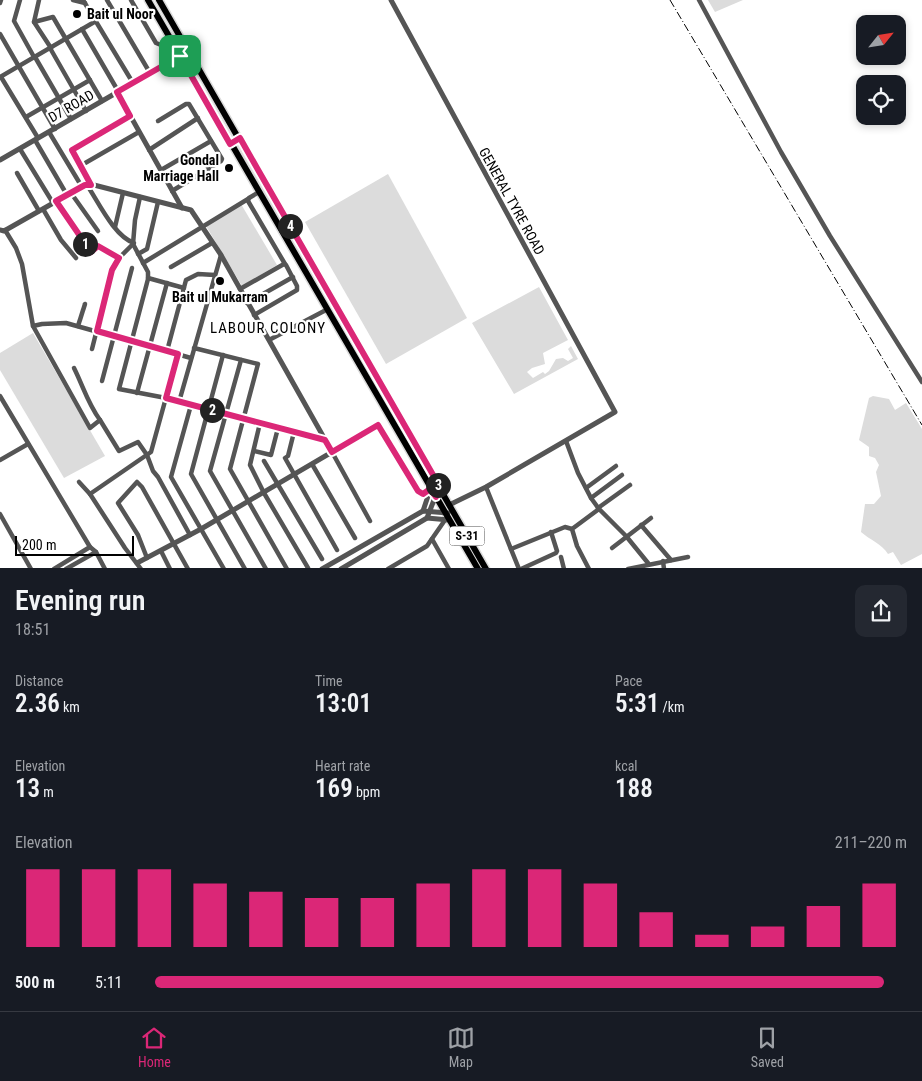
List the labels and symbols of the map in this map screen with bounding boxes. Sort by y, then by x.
place label: Bait ul Noor [87,6,154,22]
marker: Bait ul Noor [71,8,83,20]
north arrow [856,15,906,65]
pin [159,35,201,77]
street label: D7 ROAD [45,87,97,125]
street label: GENERAL TYRE ROAD [476,145,548,257]
place label: Gondal Marriage Hall [143,152,219,184]
marker: Gondal Marriage Hall [223,162,235,174]
pin: 4 [278,214,302,238]
pin: 1 [72,232,98,256]
marker: Bait ul Mukarram [214,275,226,287]
place label: Bait ul Mukarram [172,289,268,305]
district label: LABOUR COLONY [210,319,326,337]
pin: 2 [200,398,224,422]
pin: 3 [426,472,450,498]
road number: S-31 [450,526,484,546]
scale bar [15,534,134,557]

